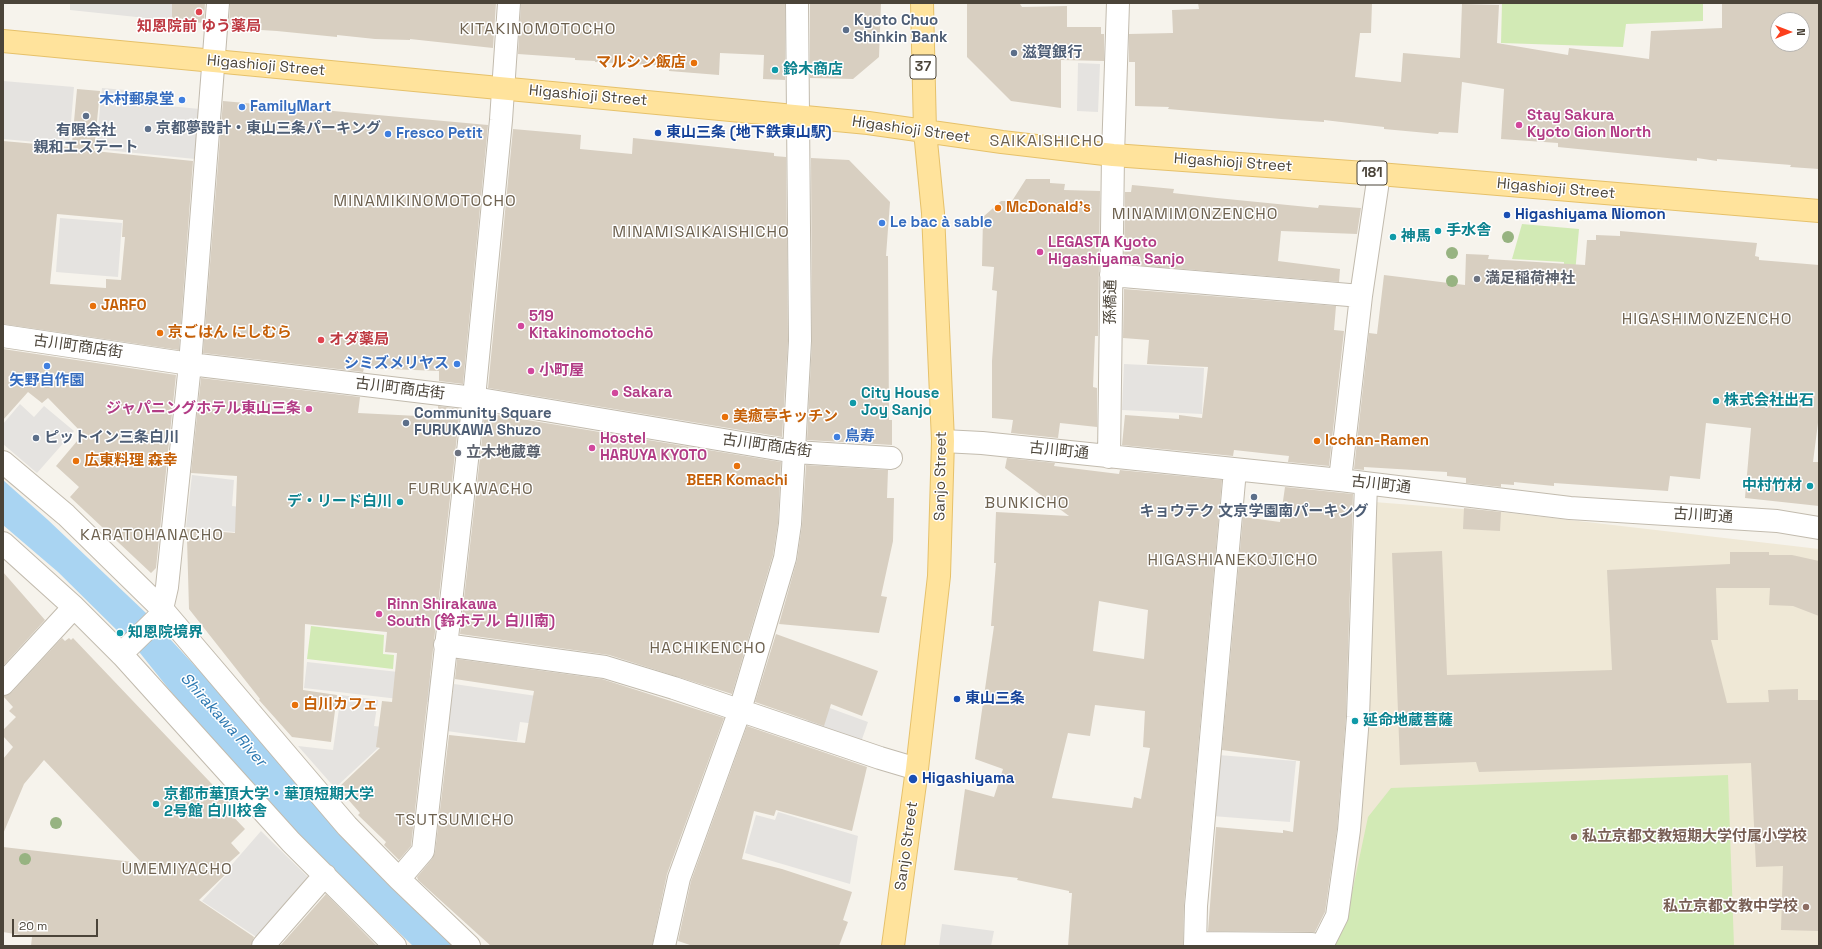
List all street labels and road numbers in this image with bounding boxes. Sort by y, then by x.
street label: Higashioji Street [206,52,326,80]
road number: 37 [910,55,936,79]
street label: Higashioji Street [528,82,648,110]
street label: Higashioji Street [851,113,971,147]
street label: Higashioji Street [1173,150,1293,176]
road number: 181 [1357,161,1387,185]
street label: Higashioji Street [1496,175,1616,203]
street label: 孫橋通 [1102,279,1120,325]
street label: 古川町商店街 [32,332,124,362]
street label: 古川町商店街 [354,375,446,403]
street label: 古川町商店街 [721,431,813,461]
street label: Sanjo Street [931,431,951,521]
street label: 古川町通 [1028,439,1090,463]
street label: 古川町通 [1350,472,1412,498]
street label: 古川町通 [1672,505,1734,527]
street label: Sanjo Street [892,800,922,892]

